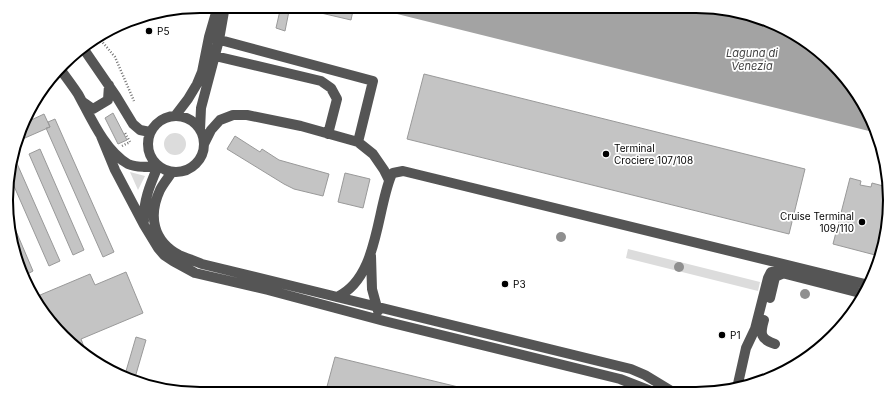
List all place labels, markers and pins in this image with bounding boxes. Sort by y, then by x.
place label: P5 [157,25,169,37]
marker: P5 [144,26,154,36]
place label: Terminal Crociere 107/108 [614,142,693,166]
marker: Terminal Crociere 107/108 [601,149,611,159]
place label: Cruise Terminal 109/110 [780,210,854,234]
marker: Cruise Terminal 109/110 [857,217,867,227]
place label: P3 [513,278,526,290]
marker: P3 [500,279,510,289]
place label: P1 [730,329,740,341]
marker: P1 [717,330,727,340]

